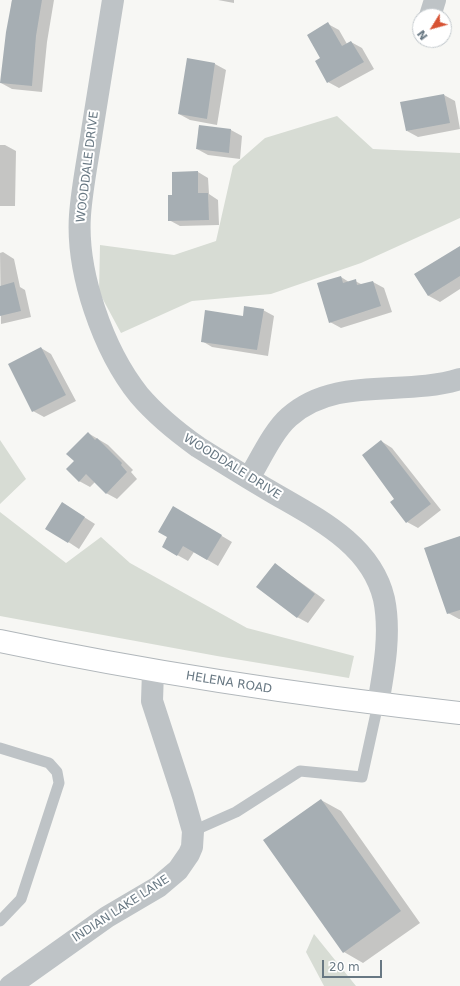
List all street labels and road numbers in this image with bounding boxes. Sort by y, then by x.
street label: WOODDALE DRIVE [74,110,102,224]
street label: WOODDALE DRIVE [181,431,283,503]
street label: HELENA ROAD [185,669,273,697]
street label: INDIAN LAKE LANE [70,872,172,946]

